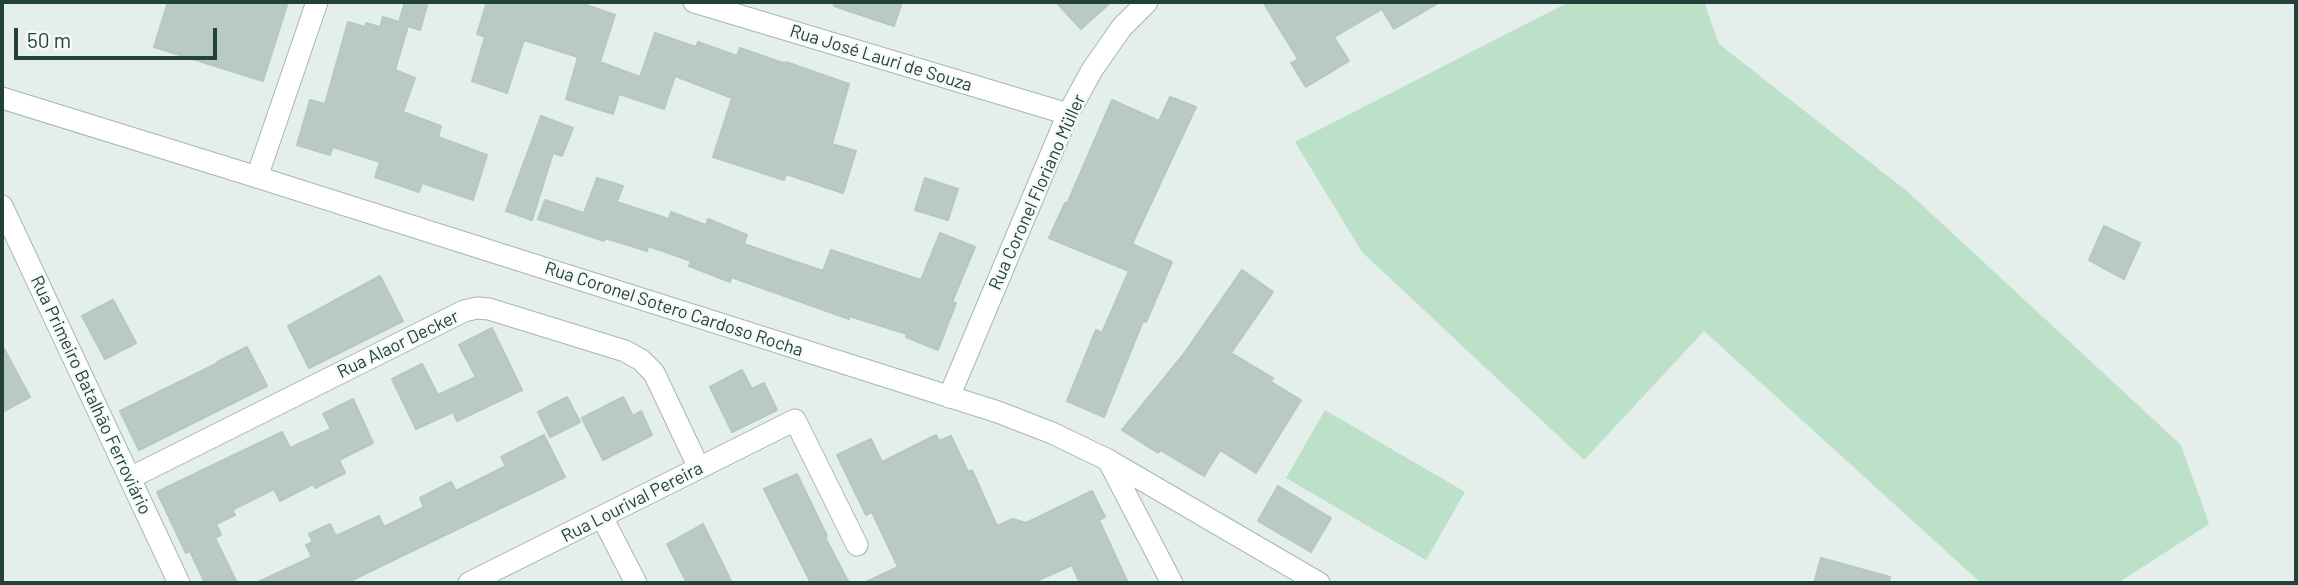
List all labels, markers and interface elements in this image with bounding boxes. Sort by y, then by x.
scale bar [18,14,220,58]
street label: Rua José Lauri de Souza [787,20,975,96]
text: 50 m [27,27,71,52]
street label: Rua Coronel Floriano Müller [984,91,1090,293]
street label: Rua Coronel Sotero Cardoso Rocha [542,257,806,361]
street label: Rua Primeiro Batalhão Ferroviário [26,272,156,518]
street label: Rua Alaor Decker [334,305,462,383]
street label: Rua Lourival Pereira [558,457,706,547]

